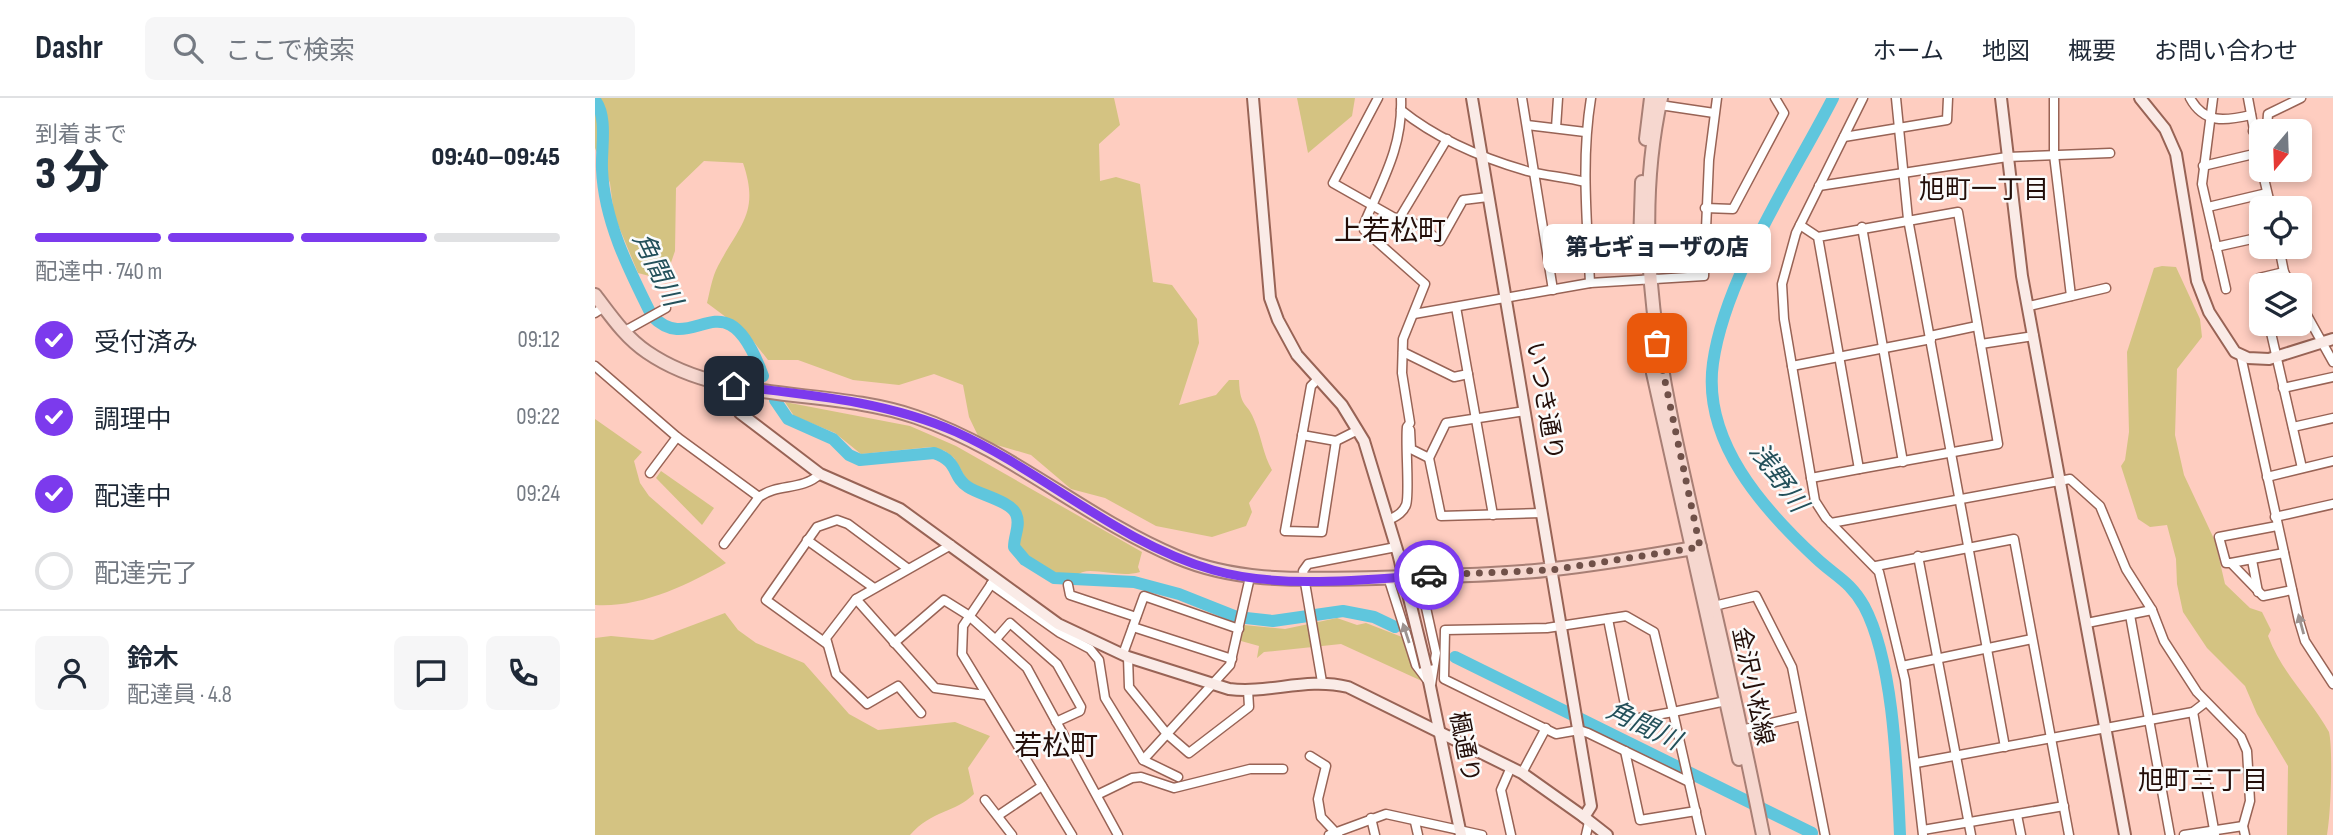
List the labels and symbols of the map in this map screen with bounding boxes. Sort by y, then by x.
north arrow [2249,119,2312,182]
district label: 旭町一丁目 [1919,175,2049,206]
district label: 上若松町 [1334,215,1446,248]
callout: 第七ギョーザの店 [1543,224,1771,273]
water label: 角間川 [626,228,689,314]
pin [1627,313,1687,373]
street label: いつき通り [1520,339,1569,463]
pin [704,356,764,416]
water label: 浅野川 [1742,437,1815,521]
courier [1394,540,1464,610]
one-way arrow [2295,614,2305,635]
one-way arrow [1400,622,1411,643]
street label: 金沢小松線 [1726,624,1779,748]
water label: 角間川 [1601,695,1688,759]
street label: 楓通り [1443,709,1486,785]
district label: 若松町 [1014,730,1098,763]
district label: 旭町三丁目 [2138,766,2268,797]

